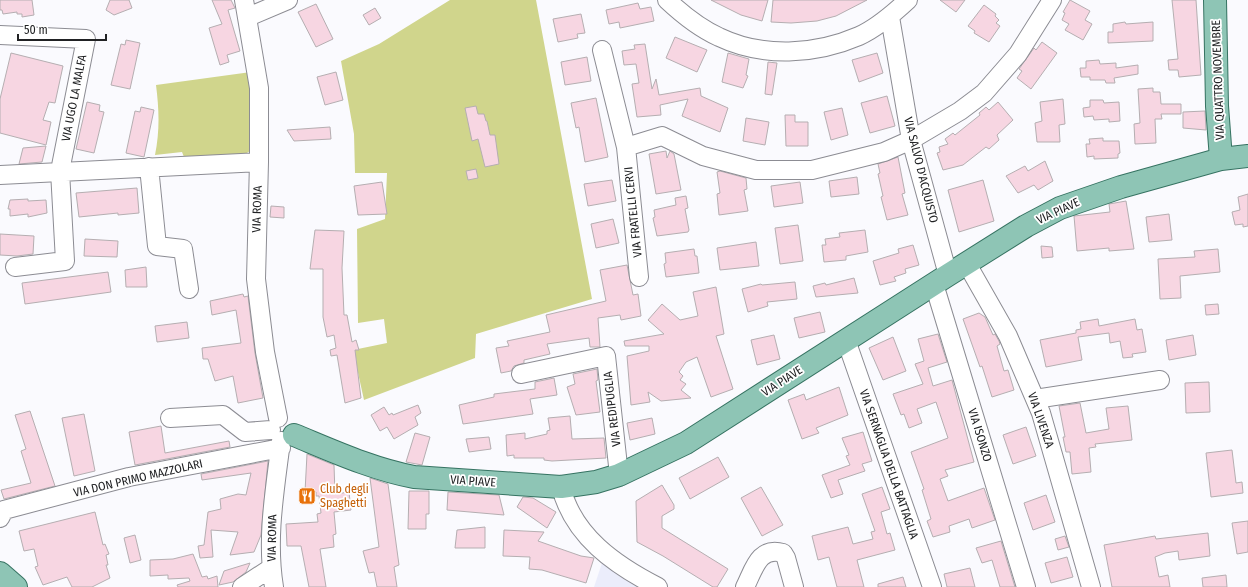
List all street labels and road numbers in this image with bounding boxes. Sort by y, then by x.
street label: VIA QUATTRO NOVEMBRE [1209,19,1227,140]
street label: VIA UGO LA MALFA [59,53,89,143]
street label: VIA SALVO D'ACQUISTO [901,116,941,224]
street label: VIA FRATELLI CERVI [621,166,645,258]
street label: VIA ROMA [249,185,265,233]
street label: VIA PIAVE [1034,195,1082,227]
street label: VIA PIAVE [759,362,805,399]
street label: VIA REDIPUGLIA [600,370,624,447]
street label: VIA SERNAGLIA DELLA BATTAGLIA [857,387,921,541]
street label: VIA LIVENZA [1025,390,1057,450]
street label: VIA ISONZO [965,407,995,463]
street label: VIA DON PRIMO MAZZOLARI [72,456,204,500]
street label: VIA PIAVE [450,472,497,490]
street label: VIA ROMA [265,514,279,562]

